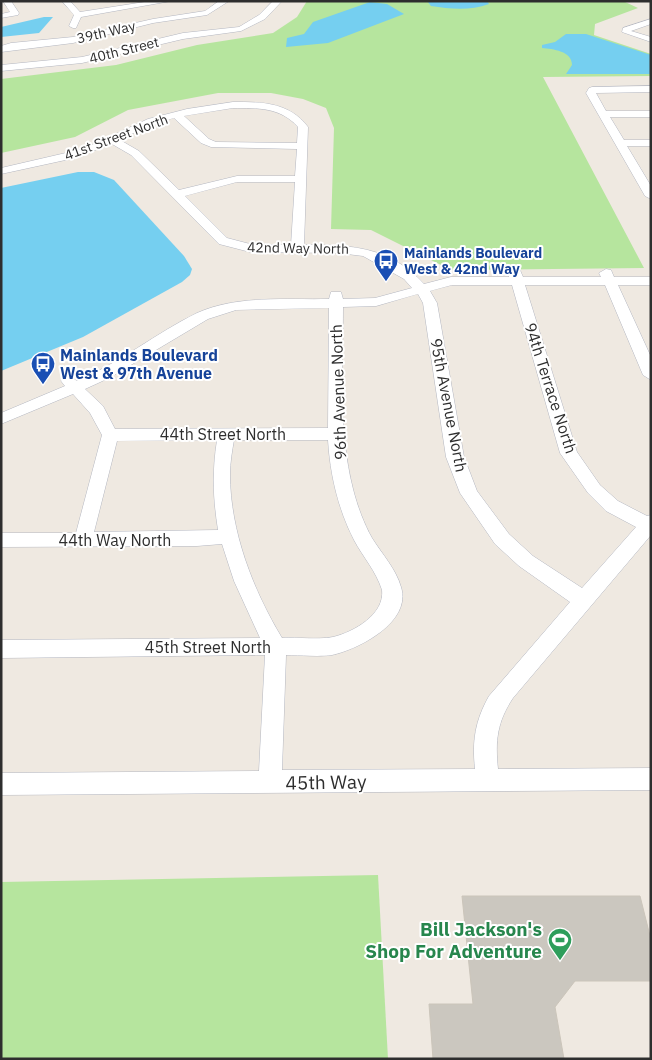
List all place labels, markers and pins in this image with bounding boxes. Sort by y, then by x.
place label: Mainlands Boulevard West & 42nd Way [404,244,542,278]
bus stop icon: Mainlands Boulevard West & 42nd Way [373,248,399,282]
place label: Mainlands Boulevard West & 97th Avenue [60,345,218,383]
bus stop icon: Mainlands Boulevard West & 97th Avenue [30,351,56,385]
place label: Bill Jackson's Shop For Adventure [365,917,542,963]
sports icon: Bill Jackson's Shop For Adventure [547,927,573,961]

